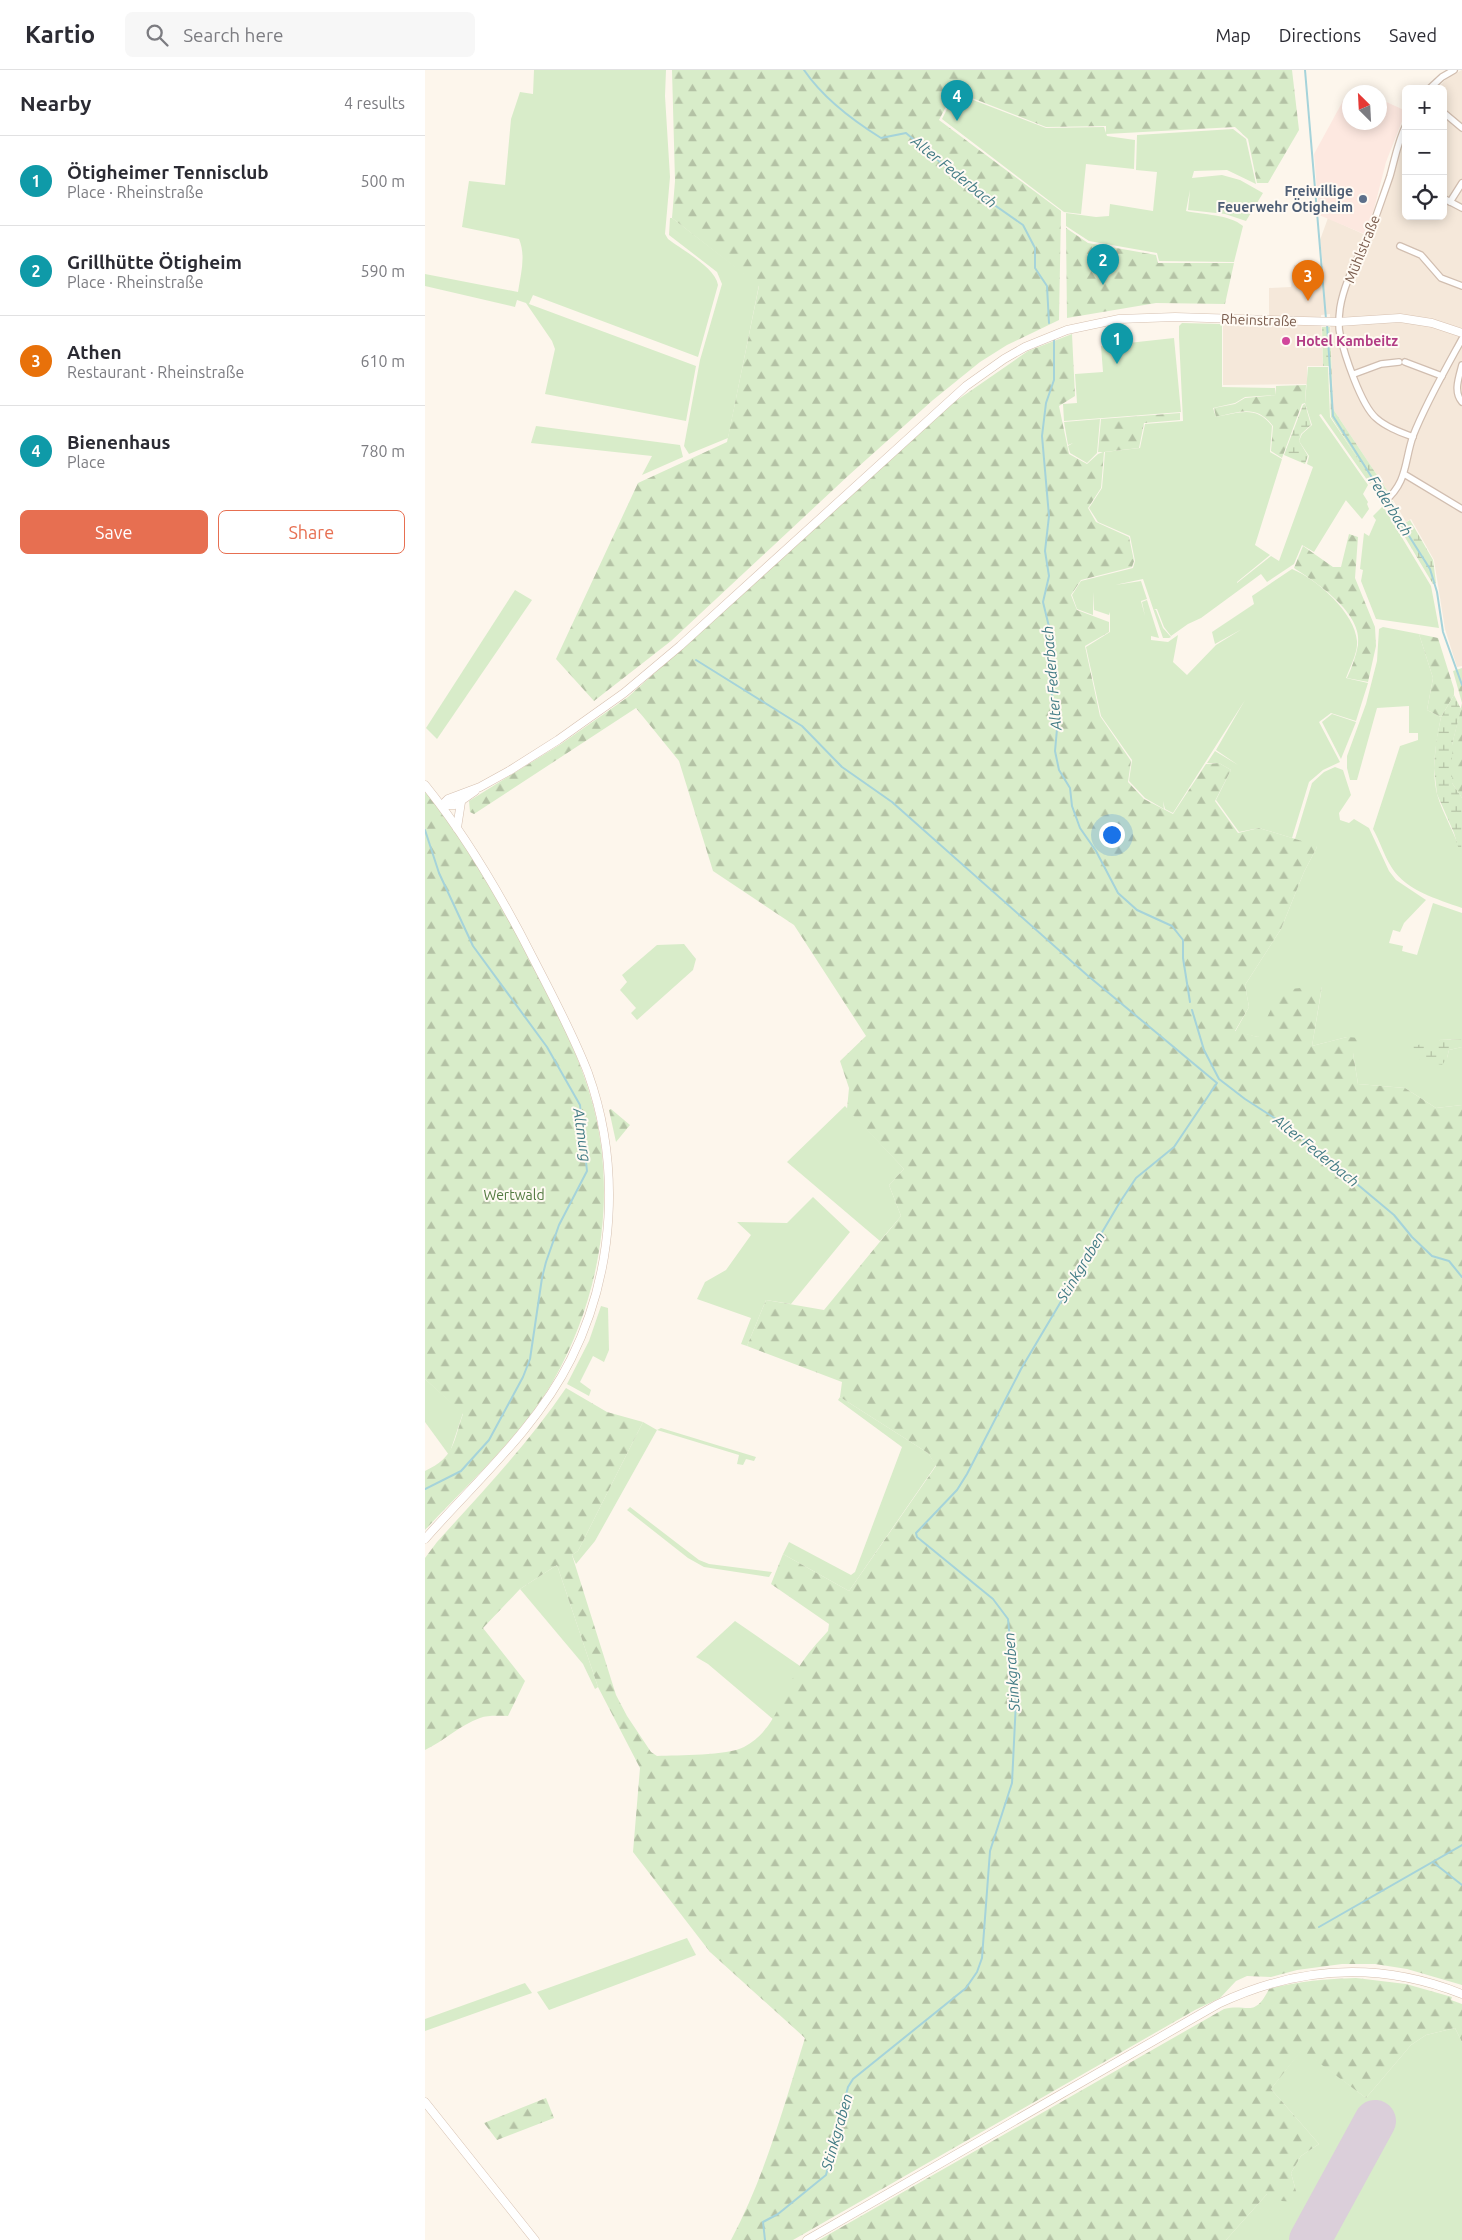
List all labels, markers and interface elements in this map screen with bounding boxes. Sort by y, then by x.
search box [125,12,475,57]
text: Kartio [25,21,95,48]
icon: search [143,21,171,49]
text: Search here [183,24,284,46]
text: Map [1215,25,1251,45]
text: Directions [1279,25,1361,45]
text: Saved [1389,25,1437,45]
pin: 4 [941,80,973,121]
north arrow [1342,85,1387,130]
map controls [1402,85,1447,220]
button: + [1402,85,1447,130]
text: Nearby [20,91,91,115]
text: 4 results [344,94,405,112]
button: − [1402,130,1447,175]
water label: Alter Federbach [908,131,1000,211]
text: Ötigheimer Tennisclub [67,161,269,183]
text: 1 [31,172,41,190]
text: 500 m [360,172,405,190]
button: locate [1402,175,1447,220]
text: Place · Rheinstraße [67,183,203,201]
place label: Freiwillige Feuerwehr Ötigheim [1217,183,1353,215]
marker: Freiwillige Feuerwehr Ötigheim [1357,193,1369,205]
street label: Mühlstraße [1341,213,1383,285]
pin: 2 [1087,244,1119,285]
text: Grillhütte Ötigheim [67,251,242,273]
pin: 3 [1292,260,1324,301]
text: 2 [31,262,41,280]
text: 590 m [360,262,405,280]
text: Place · Rheinstraße [67,273,203,291]
street label: Rheinstraße [1221,311,1297,329]
pin: 1 [1101,323,1133,364]
place label: Hotel Kambeitz [1296,333,1398,349]
marker: Hotel Kambeitz [1280,335,1292,347]
text: Athen [67,341,122,363]
text: 3 [31,352,41,370]
text: 610 m [360,352,405,370]
text: Restaurant · Rheinstraße [67,363,244,381]
text: Bienenhaus [67,431,171,453]
text: 4 [31,442,41,460]
text: 780 m [360,442,405,460]
text: Place [67,453,105,471]
water label: Federbach [1365,472,1416,539]
button: Save [20,510,208,554]
button: Share [218,510,405,554]
water label: Alter Federbach [1038,625,1065,732]
your location [1099,822,1125,848]
water label: Altmurg [570,1106,595,1163]
water label: Alter Federbach [1270,1110,1362,1190]
park label: Wertwald [483,1187,545,1203]
water label: Stinkgraben [1052,1229,1108,1306]
water label: Stinkgraben [1000,1632,1023,1713]
water label: Stinkgraben [817,2092,856,2173]

